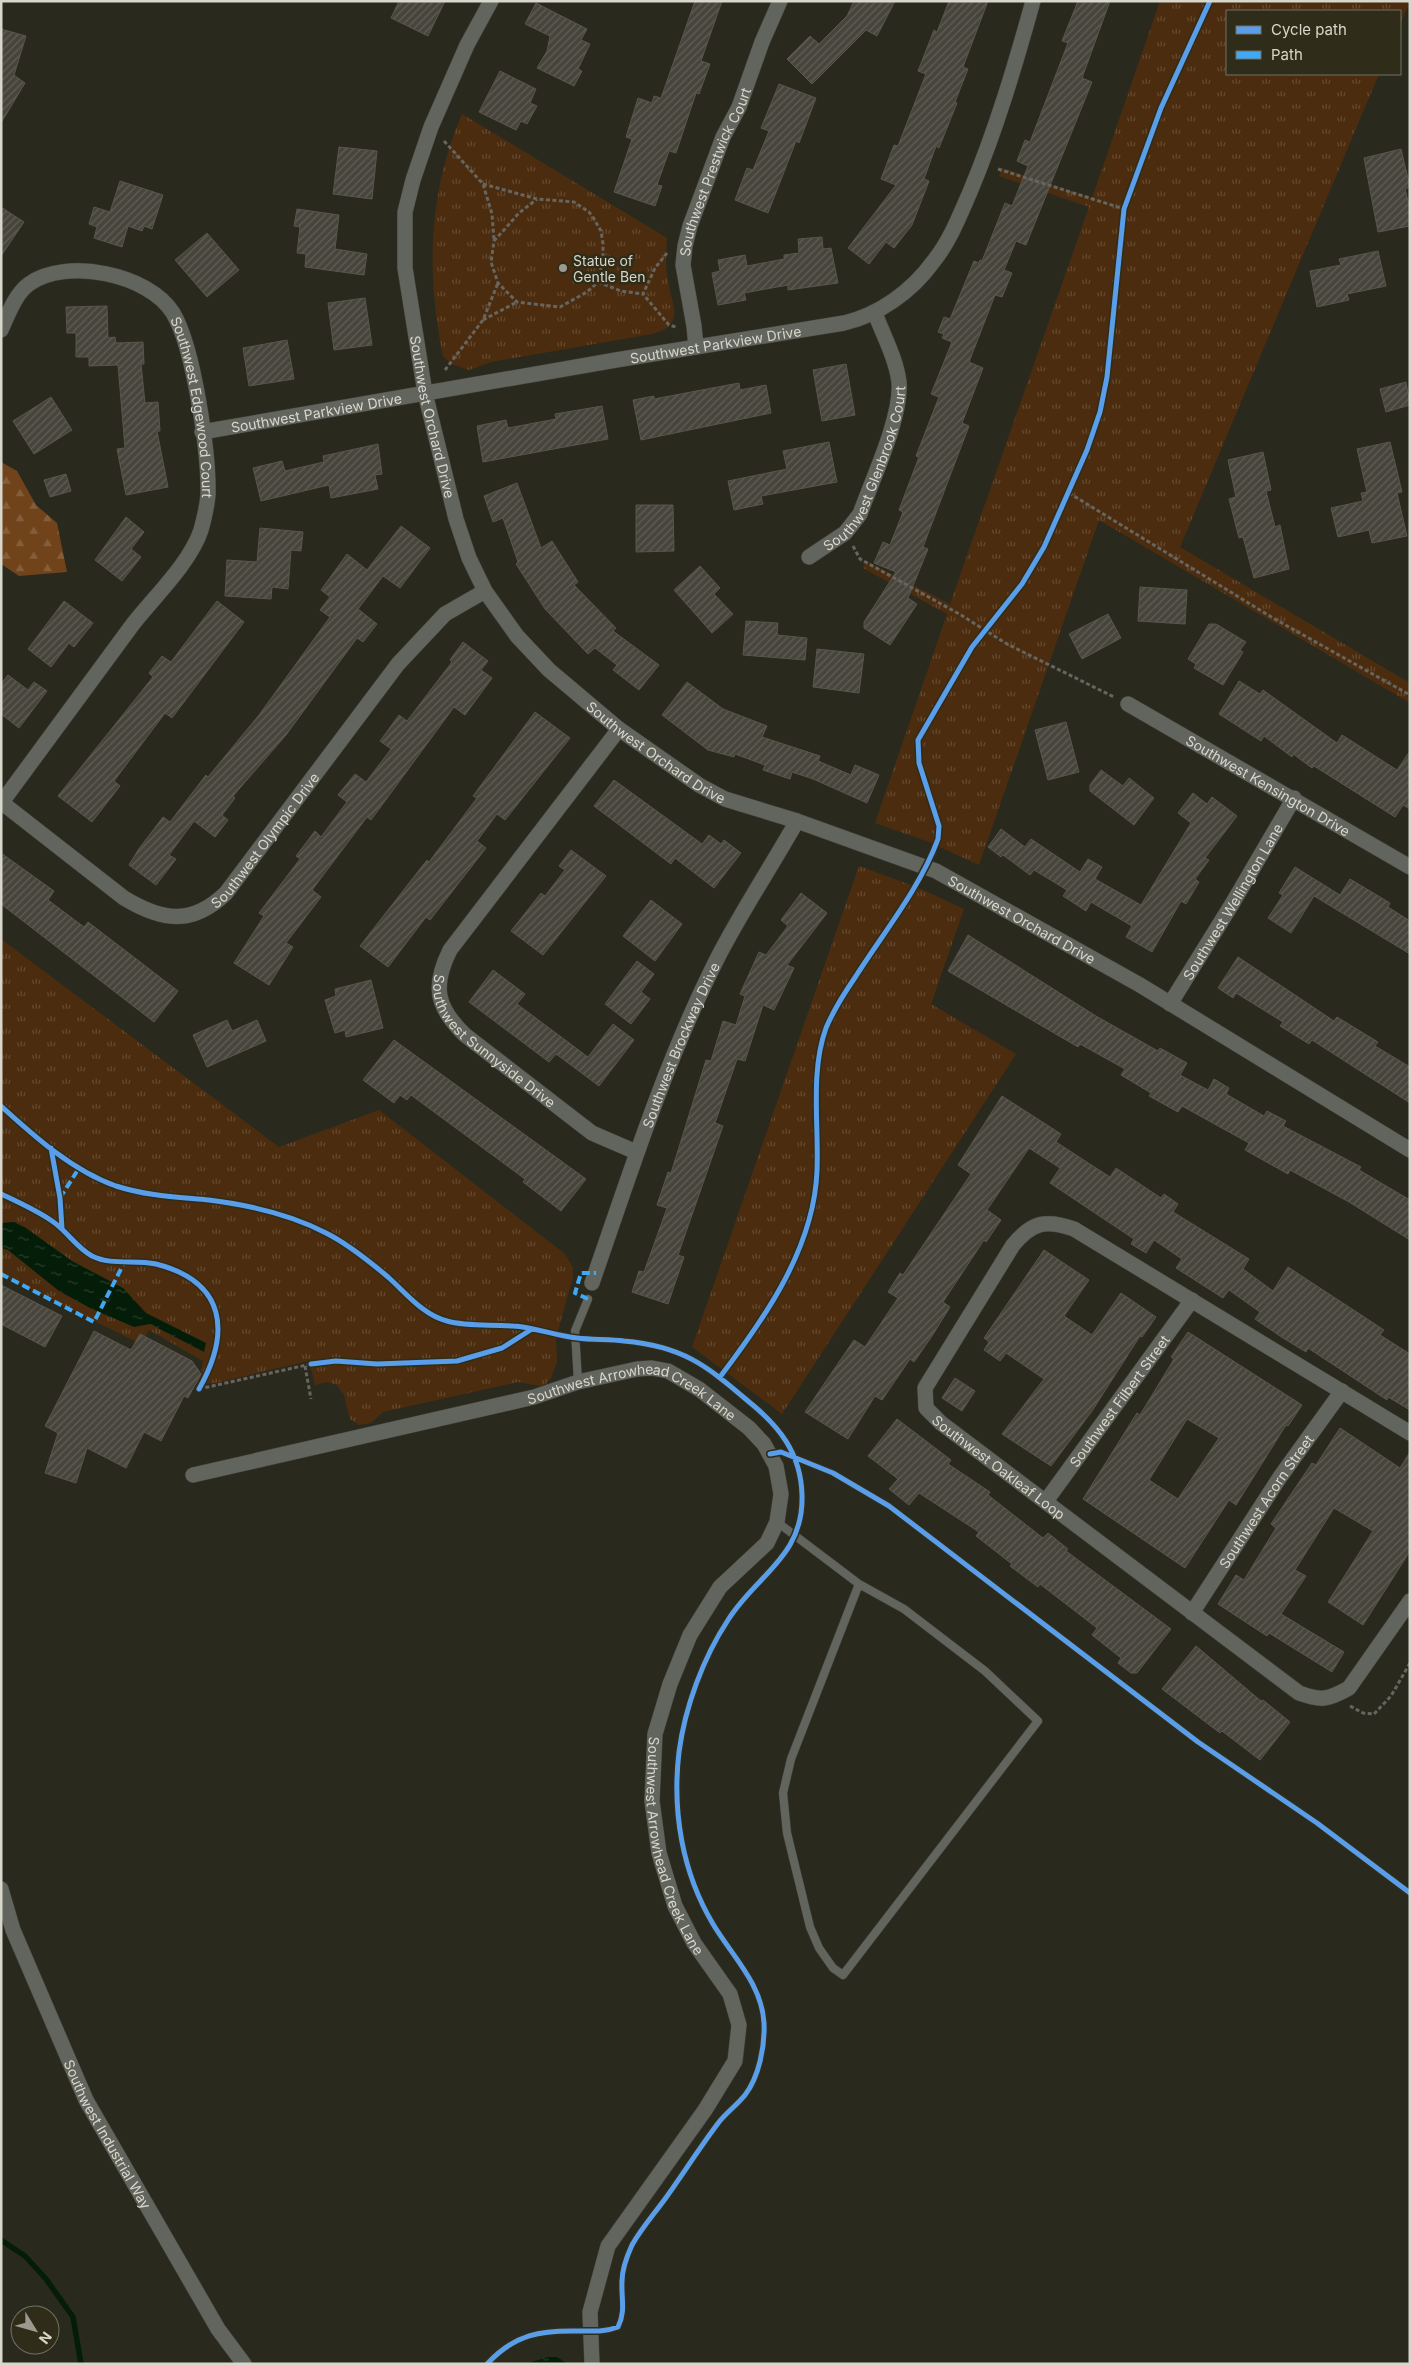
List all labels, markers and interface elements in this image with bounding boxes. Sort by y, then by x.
legend [1226,10,1401,75]
text: Cycle path [1271,20,1347,39]
text: Path [1271,45,1303,64]
street label: Southwest Prestwick Court [675,85,754,257]
place label: Statue of Gentle Ben [573,252,646,285]
marker: Statue of Gentle Ben [557,262,569,274]
street label: Southwest Edgewood Court [168,314,217,499]
street label: Southwest Parkview Drive [629,322,802,366]
street label: Southwest Orchard Drive [407,334,459,500]
street label: Southwest Glenbrook Court [820,386,908,554]
street label: Southwest Parkview Drive [229,389,403,435]
street label: Southwest Orchard Drive [583,697,729,806]
street label: Southwest Kensington Drive [1183,731,1353,839]
street label: Southwest Olympic Drive [207,769,322,911]
street label: Southwest Wellington Lane [1179,820,1286,983]
street label: Southwest Orchard Drive [945,871,1099,967]
street label: Southwest Brockway Drive [638,959,723,1130]
street label: Southwest Sunnyside Drive [431,973,559,1111]
street label: Southwest Filbert Street [1065,1331,1173,1470]
street label: Southwest Arrowhead Creek Lane [525,1359,740,1424]
street label: Southwest Oakleaf Loop [929,1411,1069,1522]
street label: Southwest Acorn Street [1215,1431,1317,1571]
street label: Southwest Arrowhead Creek Lane [643,1736,708,1958]
street label: Southwest Industrial Way [61,2057,155,2212]
north arrow [10,2305,60,2355]
text: N [36,2329,56,2348]

